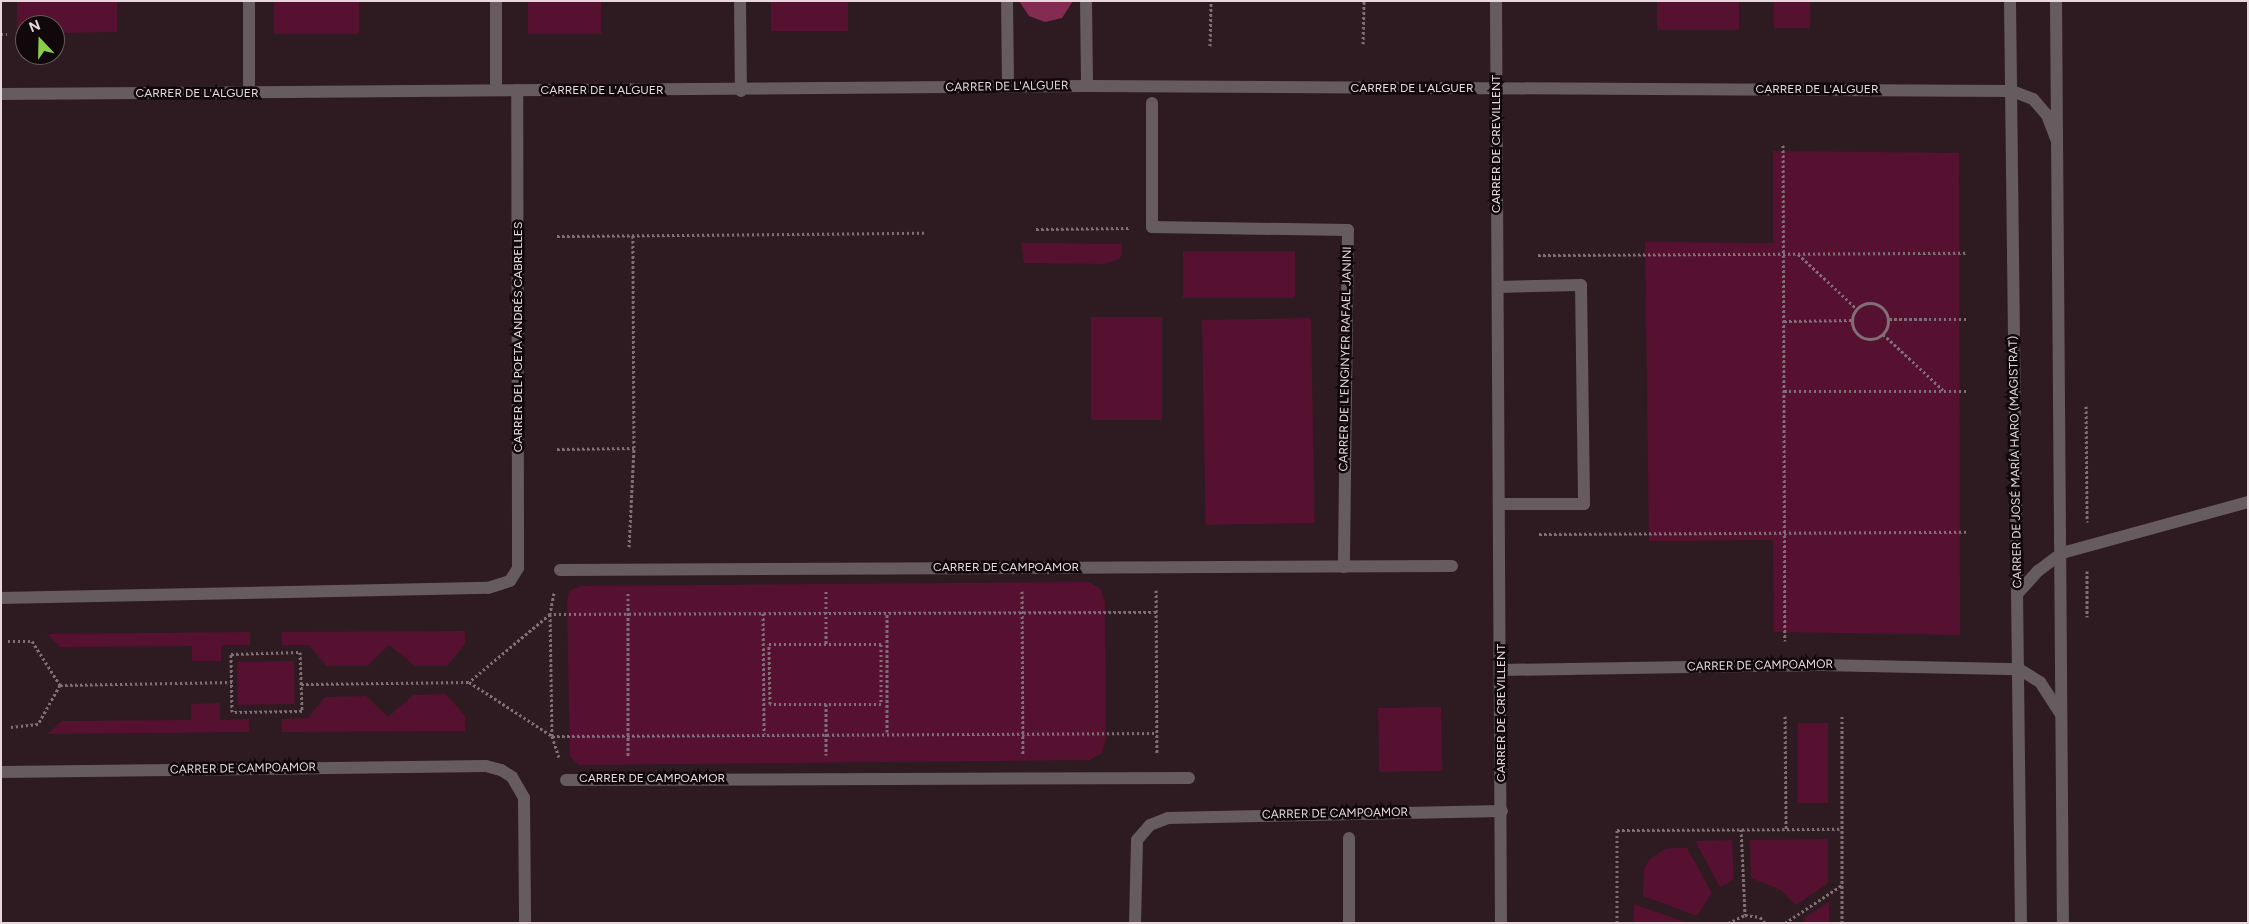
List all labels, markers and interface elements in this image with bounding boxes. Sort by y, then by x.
north arrow [15,15,65,65]
text: N [27,17,43,36]
street label: CARRER DE CREVILLENT [1490,75,1504,213]
street label: CARRER DE L'ALGUER [945,79,1069,95]
street label: CARRER DE L'ALGUER [1351,82,1473,96]
street label: CARRER DE L'ALGUER [1756,83,1878,97]
street label: CARRER DE L'ALGUER [541,84,663,98]
street label: CARRER DE L'ALGUER [136,87,258,101]
street label: CARRER DEL POETA ANDRÉS CABRELLES [512,222,526,452]
street label: CARRER DE L'ENGINYER RAFAEL JANINI [1337,246,1355,472]
street label: CARRER DE JOSÉ MARÍA HARO (MAGISTRAT) [2007,336,2025,588]
street label: CARRER DE CAMPOAMOR [933,561,1079,575]
street label: CARRER DE CREVILLENT [1495,644,1509,782]
street label: CARRER DE CAMPOAMOR [1687,658,1833,674]
street label: CARRER DE CAMPOAMOR [170,761,316,777]
street label: CARRER DE CAMPOAMOR [579,772,725,786]
street label: CARRER DE CAMPOAMOR [1262,806,1408,822]

